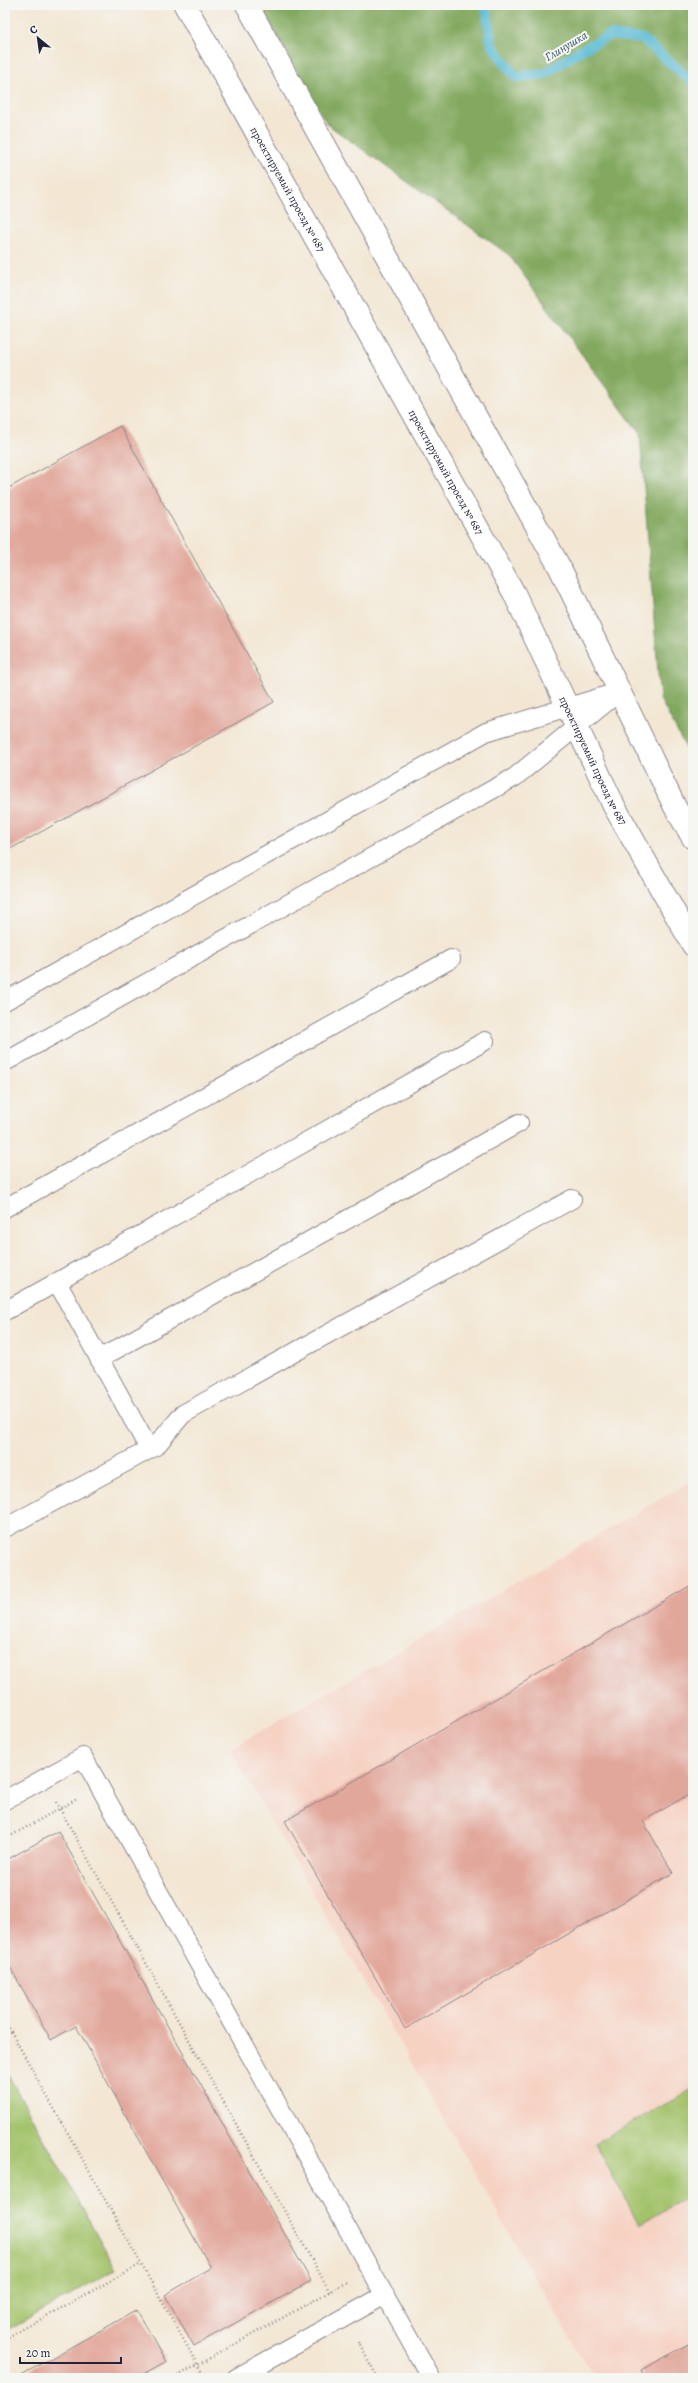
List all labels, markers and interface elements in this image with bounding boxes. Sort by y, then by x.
north arrow [18,18,58,58]
text: С [27,21,40,38]
water label: Глинушка [542,27,591,65]
street label: проектируемый проезд № 687 [247,124,329,255]
street label: проектируемый проезд № 687 [405,407,487,538]
street label: проектируемый проезд № 687 [556,694,631,828]
scale bar [20,2339,121,2365]
text: 20 m [26,2345,50,2361]

